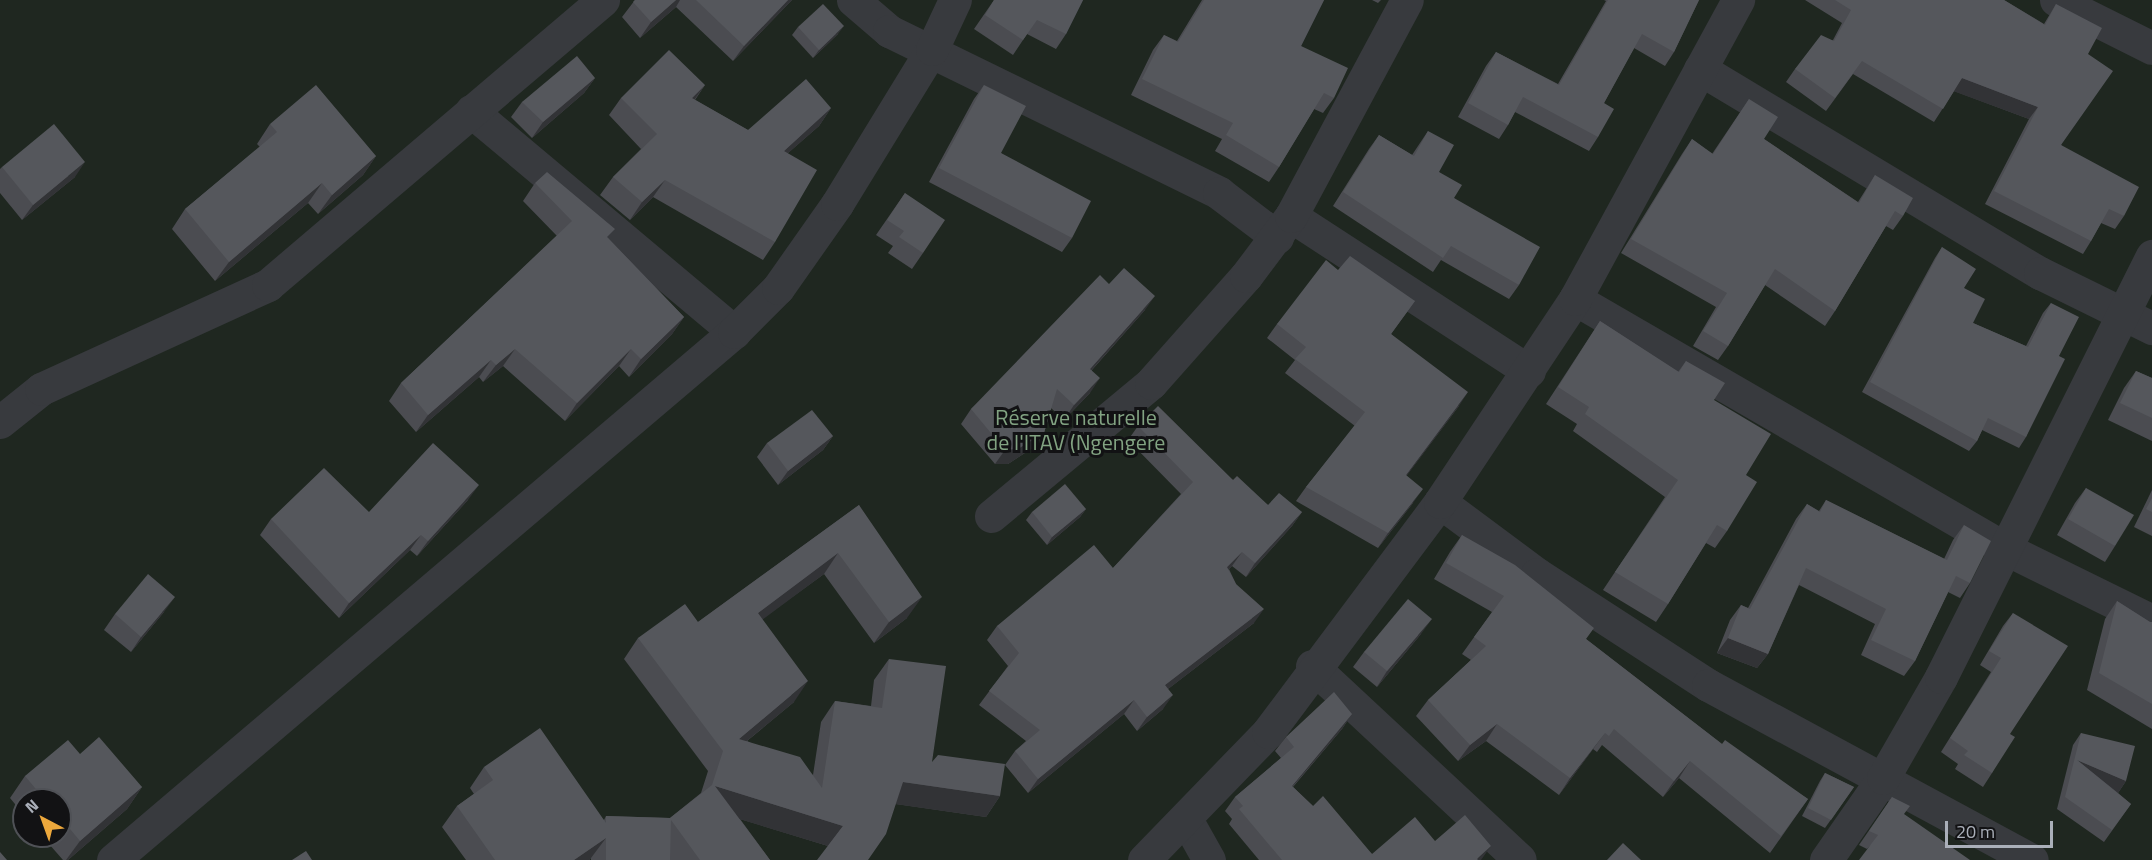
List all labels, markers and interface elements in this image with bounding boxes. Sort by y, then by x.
park label: Réserve naturelle de l'ITAV (Ngengere [987,404,1165,456]
north arrow [12,788,72,848]
text: N [19,793,44,819]
scale bar [1948,809,2056,847]
text: 20 m [1956,818,1995,845]

